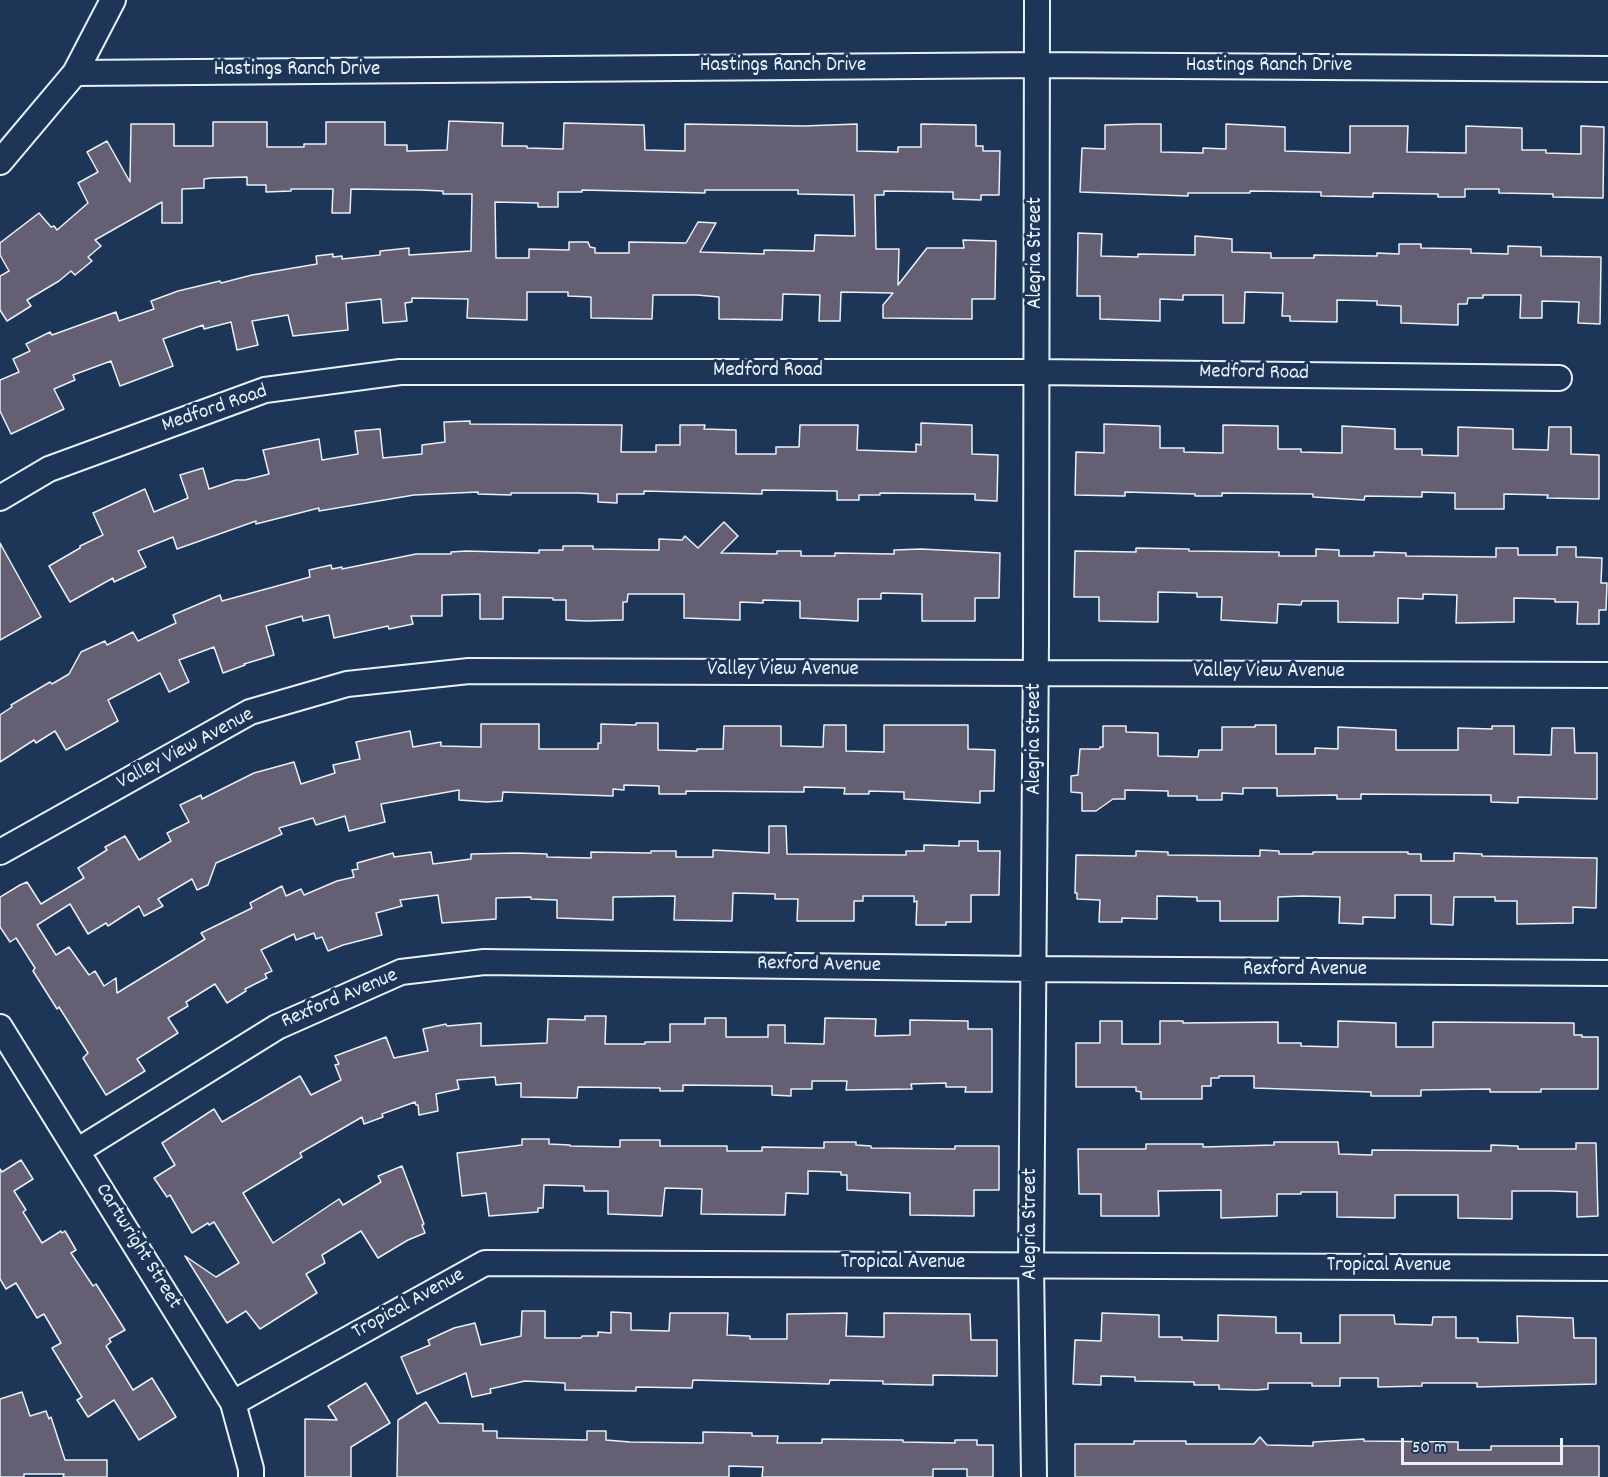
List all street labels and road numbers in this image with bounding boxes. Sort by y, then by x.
street label: Hastings Ranch Drive [700,54,866,80]
street label: Hastings Ranch Drive [1186,54,1352,80]
street label: Hastings Ranch Drive [214,58,380,84]
street label: Alegria Street [1024,197,1050,309]
street label: Medford Road [713,359,823,385]
street label: Medford Road [1199,360,1309,388]
street label: Medford Road [159,380,271,440]
street label: Valley View Avenue [707,658,859,684]
street label: Valley View Avenue [1193,660,1345,686]
street label: Alegria Street [1023,683,1049,795]
street label: Valley View Avenue [113,703,259,797]
street label: Rexford Avenue [757,952,881,980]
street label: Rexford Avenue [1243,958,1367,984]
street label: Rexford Avenue [278,964,402,1036]
street label: Alegria Street [1019,1168,1045,1280]
street label: Cartwright Street [88,1180,186,1314]
street label: Tropical Avenue [841,1251,965,1277]
street label: Tropical Avenue [1327,1254,1451,1280]
street label: Tropical Avenue [348,1264,470,1346]

